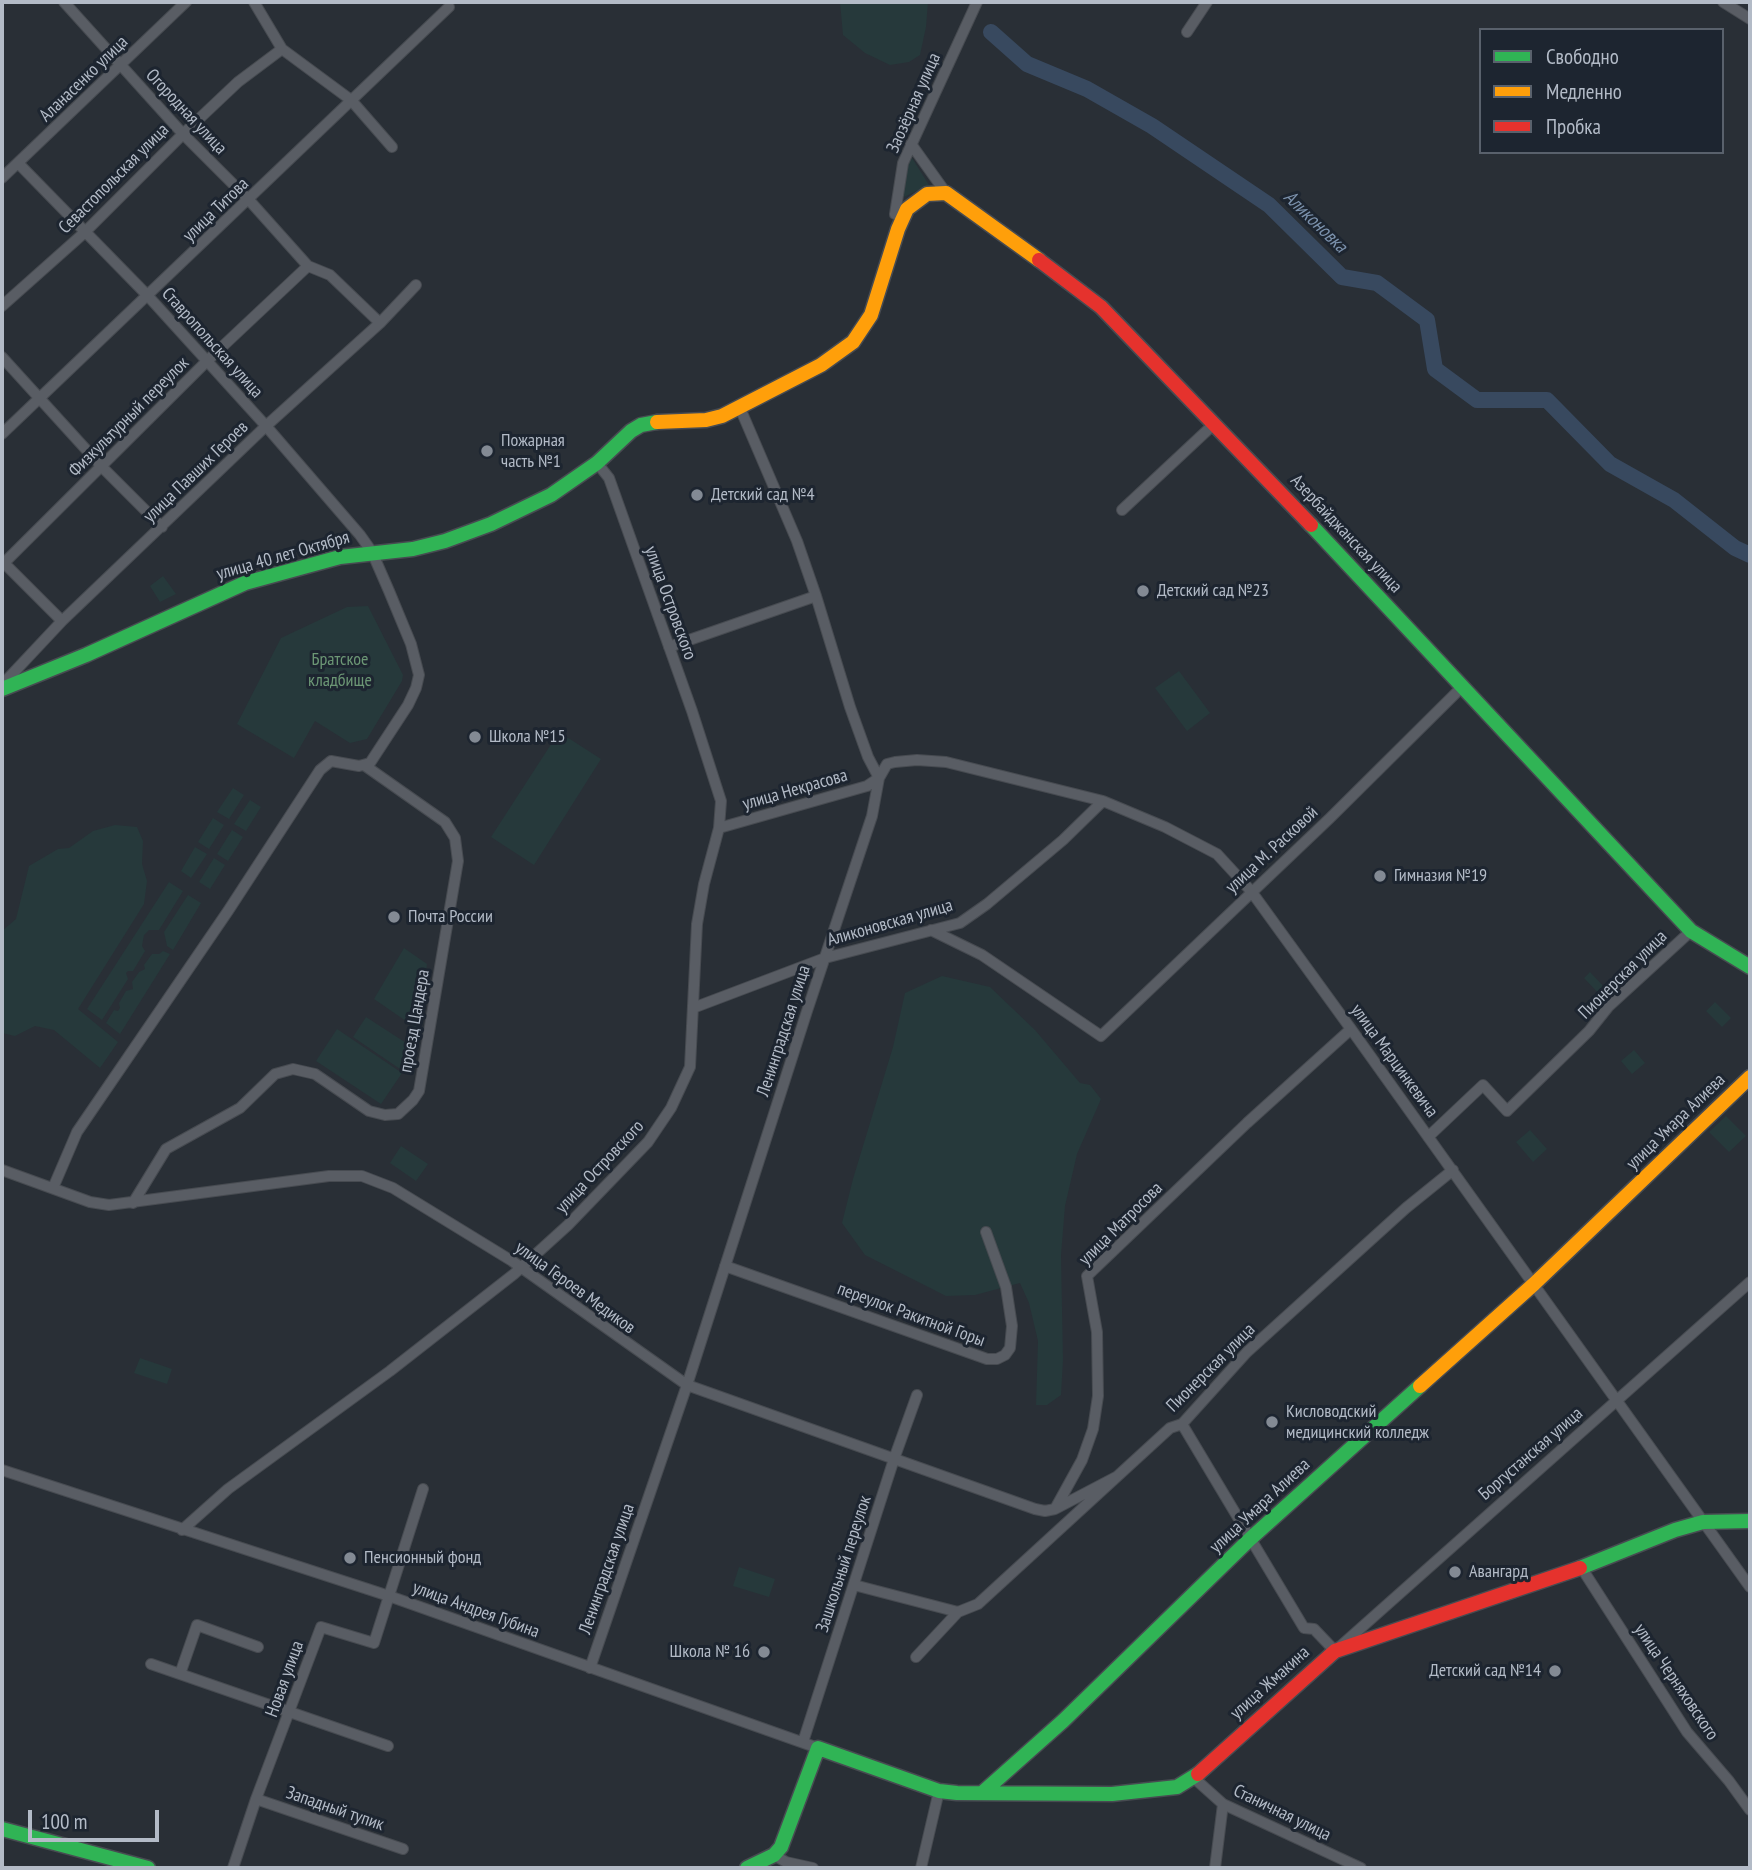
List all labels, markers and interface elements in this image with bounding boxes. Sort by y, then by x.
legend [1479,28,1724,154]
street label: Аланасенко улица [35,31,133,127]
text: Свободно [1546,43,1619,70]
street label: Заозёрная улица [882,50,946,156]
street label: Огородная улица [141,65,231,159]
text: Медленно [1546,78,1622,105]
text: Пробка [1546,113,1601,140]
street label: Севастопольская улица [54,119,174,239]
street label: улица Титова [179,173,253,247]
water label: Аликоновка [1279,186,1351,258]
street label: Ставропольская улица [157,283,267,403]
street label: Физкультурный переулок [64,352,194,482]
street label: улица Павших Героев [139,417,253,527]
place label: Пожарная часть №1 [501,430,565,472]
marker: Пожарная часть №1 [479,443,495,459]
street label: Азербайджанская улица [1286,470,1406,598]
place label: Детский сад №4 [711,484,815,506]
marker: Детский сад №4 [689,487,705,503]
street label: улица 40 лет Октября [214,527,352,585]
street label: улица Островского [639,543,701,663]
place label: Детский сад №23 [1157,580,1269,602]
marker: Детский сад №23 [1135,583,1151,599]
park label: Братское кладбище [308,649,372,692]
place label: Школа №15 [489,726,566,748]
marker: Школа №15 [467,729,483,745]
street label: улица Некрасова [740,765,850,815]
street label: улица М. Расковой [1221,802,1323,898]
place label: Гимназия №19 [1394,865,1487,887]
marker: Гимназия №19 [1372,868,1388,884]
street label: Аликоновская улица [825,895,955,951]
place label: Почта России [408,906,493,928]
marker: Почта России [386,909,402,925]
street label: Пионерская улица [1574,926,1672,1024]
street label: Ленинградская улица [753,963,815,1099]
street label: проезд Цандера [395,968,435,1074]
street label: улица Марцинкевича [1346,1000,1442,1122]
street label: улица Умара Алиева [1622,1069,1730,1175]
street label: улица Островского [551,1116,649,1218]
street label: улица Матросова [1075,1178,1167,1270]
street label: улица Героев Медиков [511,1237,639,1339]
street label: переулок Ракитной Горы [834,1278,988,1352]
street label: Пионерская улица [1162,1319,1260,1417]
place label: Кисловодский медицинский колледж [1286,1401,1429,1444]
street label: Боргустанская улица [1475,1403,1587,1505]
marker: Кисловодский медицинский колледж [1264,1414,1280,1430]
street label: улица Умара Алиева [1205,1454,1315,1558]
street label: Зашкольный переулок [812,1493,876,1635]
street label: Ленинградская улица [575,1501,639,1637]
place label: Пенсионный фонд [364,1547,481,1569]
marker: Пенсионный фонд [342,1550,358,1566]
place label: Авангард [1469,1561,1528,1583]
marker: Авангард [1447,1564,1463,1580]
street label: улица Андрея Губина [410,1577,542,1643]
street label: улица Черняховского [1629,1620,1723,1744]
street label: Новая улица [261,1638,309,1720]
place label: Школа № 16 [670,1641,750,1663]
street label: улица Жмакина [1226,1642,1314,1724]
marker: Школа № 16 [756,1644,772,1660]
place label: Детский сад №14 [1429,1660,1541,1682]
marker: Детский сад №14 [1547,1663,1563,1679]
street label: Станичная улица [1230,1780,1334,1846]
street label: Западный тупик [283,1782,387,1836]
scale bar [32,1797,163,1841]
text: 100 m [41,1808,87,1835]

